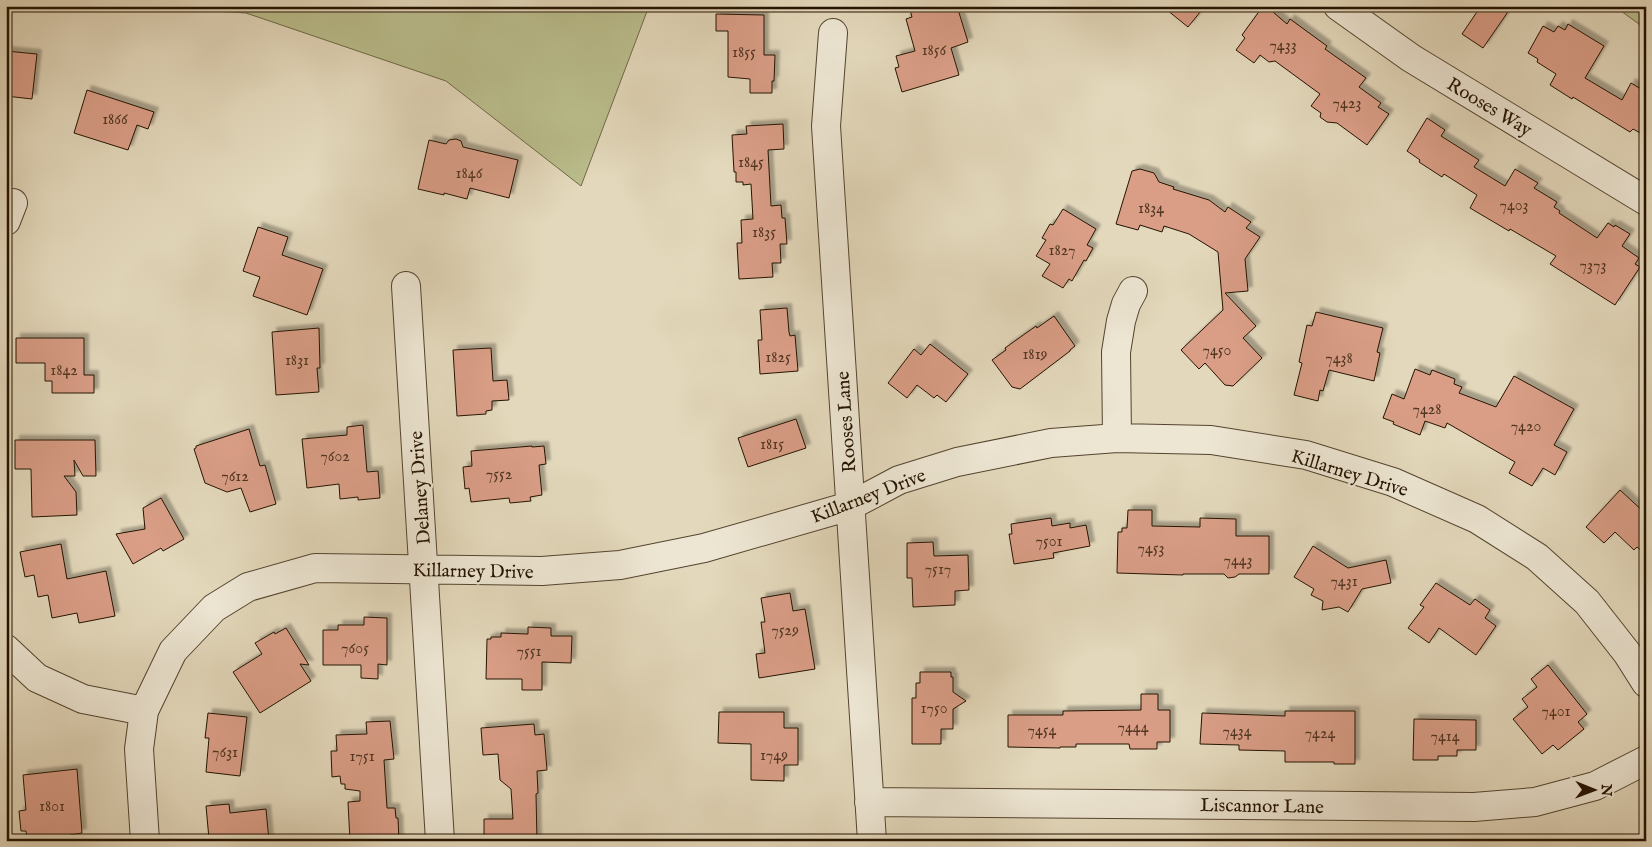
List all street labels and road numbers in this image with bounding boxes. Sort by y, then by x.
street label: Rooses Way [1442,73,1537,143]
street label: Rooses Lane [831,370,863,473]
street label: Delaney Drive [405,430,437,546]
street label: Killarney Drive [1288,445,1411,503]
street label: Killarney Drive [808,464,930,530]
street label: Killarney Drive [412,559,534,585]
street label: Liscannor Lane [1200,794,1324,820]

